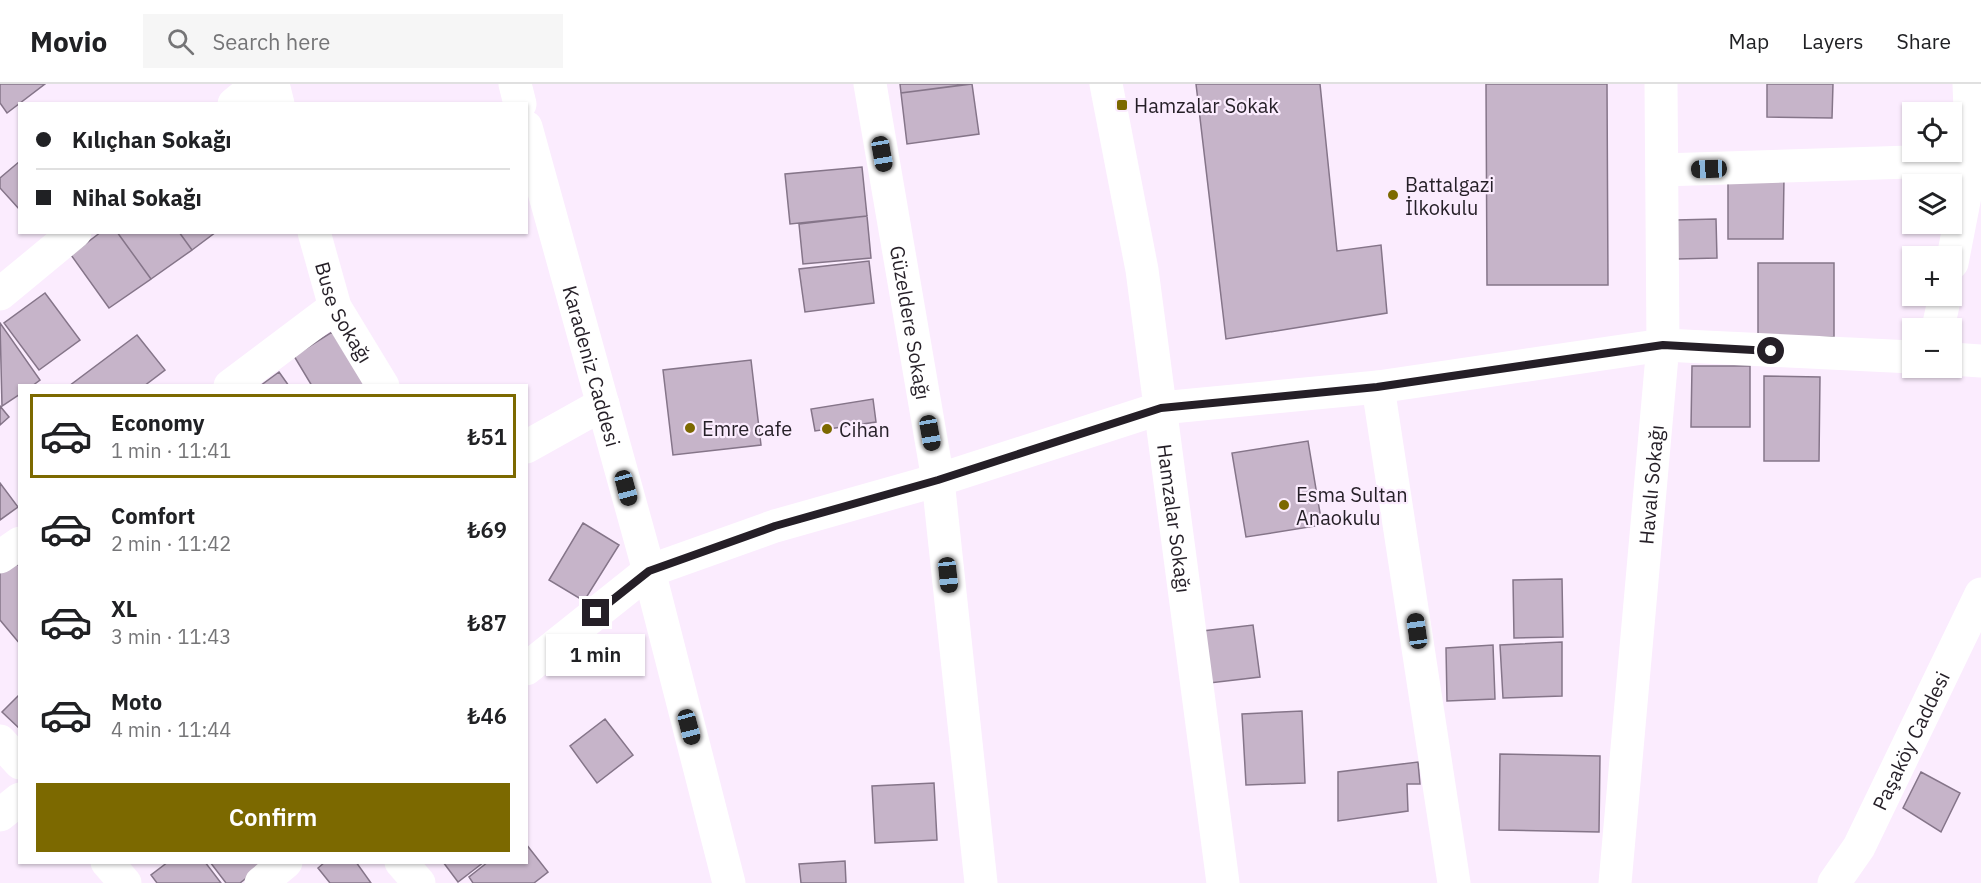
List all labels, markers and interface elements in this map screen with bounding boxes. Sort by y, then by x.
search box [143,14,563,68]
text: Movio [30,23,107,60]
icon: search [164,25,197,58]
text: Search here [212,27,330,56]
text: Map [1729,27,1769,55]
text: Layers [1802,27,1864,55]
text: Share [1897,27,1951,55]
place label: Hamzalar Sokak [1134,92,1279,119]
marker: Hamzalar Sokak [1115,98,1129,112]
map controls [1902,102,1962,378]
button: locate [1902,102,1962,162]
text: Kılıçhan Sokağı [72,125,232,154]
car [870,135,894,173]
car [1691,159,1727,179]
place label: Battalgazi İlkokulu [1405,171,1494,221]
button: layers [1902,174,1962,234]
text: Nihal Sokağı [72,183,202,212]
marker: Battalgazi İlkokulu [1386,188,1400,202]
street label: Güzeldere Sokağı [884,243,937,402]
button: + [1902,246,1962,306]
street label: Buse Sokağı [309,258,379,368]
street label: Karadeniz Caddesi [557,282,627,450]
button: − [1902,318,1962,378]
route start [1757,337,1784,364]
text: Economy [111,408,205,437]
icon: car [39,409,93,463]
car [918,414,942,452]
place label: Emre cafe [702,415,792,442]
place label: Cihan [839,416,890,443]
marker: Emre cafe [683,421,697,435]
text: ₺51 [467,422,507,451]
marker: Cihan [820,422,834,436]
street label: Havalı Sokağı [1632,424,1669,545]
text: 1 min · 11:41 [111,437,231,464]
street label: Hamzalar Sokağı [1152,442,1198,595]
car [613,468,639,508]
place label: Esma Sultan Anaokulu [1296,481,1408,531]
marker: Esma Sultan Anaokulu [1277,498,1291,512]
text: Comfort [111,501,195,530]
icon: car [39,502,93,556]
text: ₺69 [467,515,507,544]
text: 2 min · 11:42 [111,530,231,557]
car [937,556,959,594]
text: XL [111,594,137,623]
icon: car [39,595,93,649]
route end [582,599,609,626]
text: ₺87 [467,608,507,637]
car [1406,612,1428,650]
text: 3 min · 11:43 [111,623,231,650]
callout: 1 min [546,634,646,676]
text: 1 min [570,641,621,668]
street label: Paşaköy Caddesi [1865,667,1955,814]
text: Moto [111,687,162,716]
icon: car [39,688,93,742]
text: ₺46 [467,701,507,730]
car [676,707,702,747]
text: 4 min · 11:44 [111,716,231,743]
button: Confirm [36,783,510,852]

